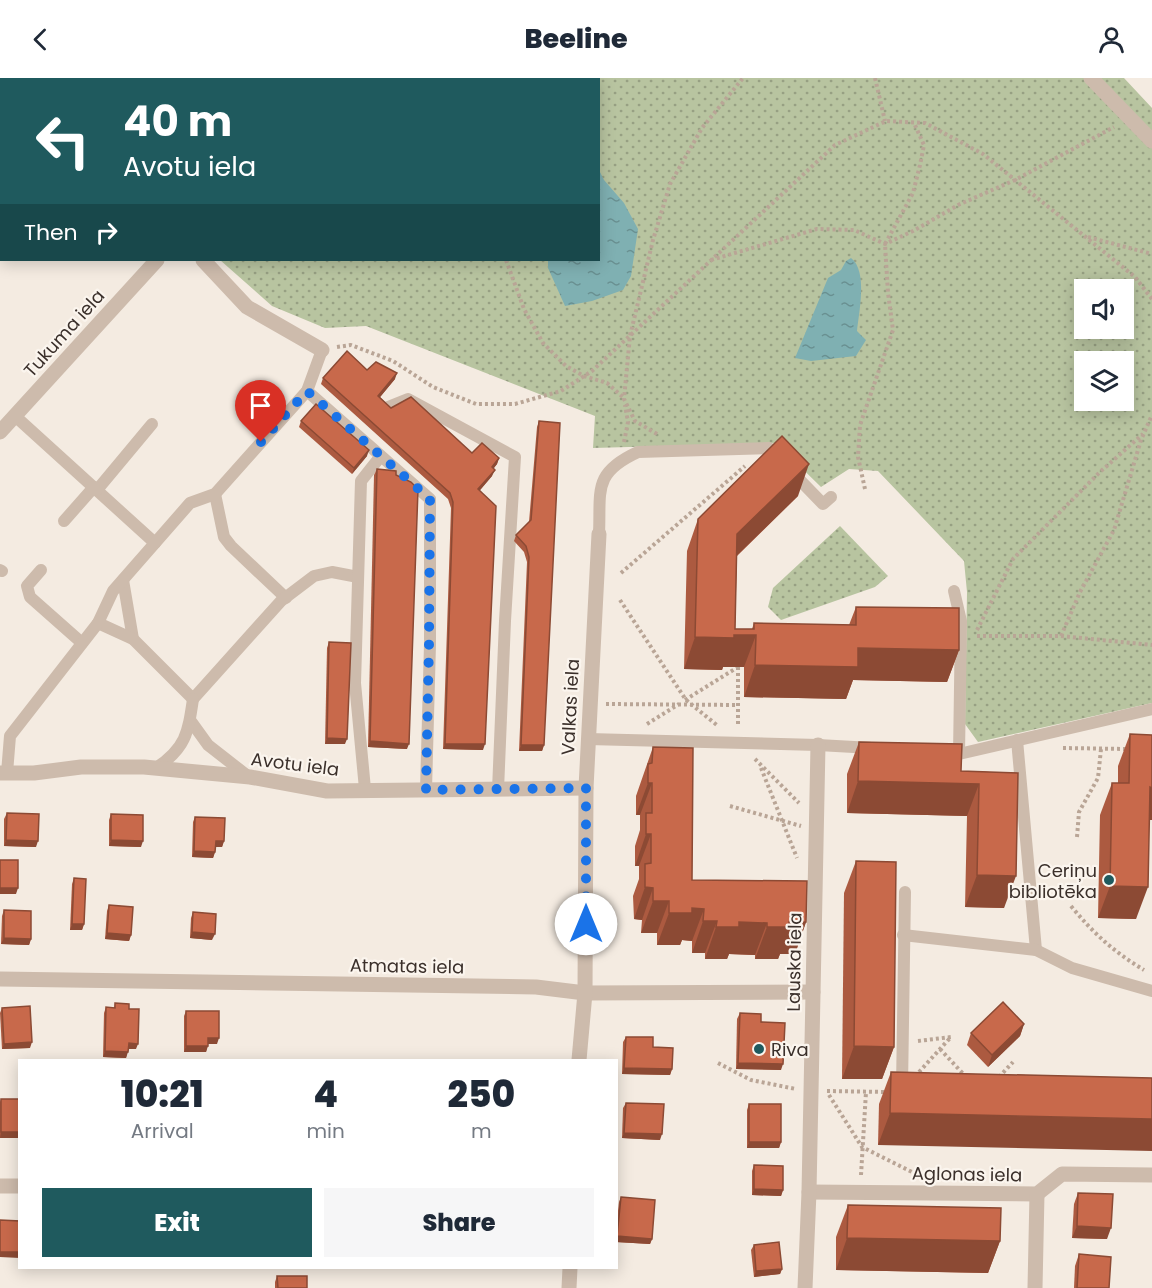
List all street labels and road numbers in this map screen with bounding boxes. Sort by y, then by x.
street label: Tukuma iela [18,284,110,382]
street label: Valkas iela [555,658,585,756]
street label: Avotu iela [249,746,341,782]
street label: Lauska iela [781,912,807,1012]
street label: Atmatas iela [350,953,464,979]
street label: Aglonas iela [912,1161,1022,1187]

